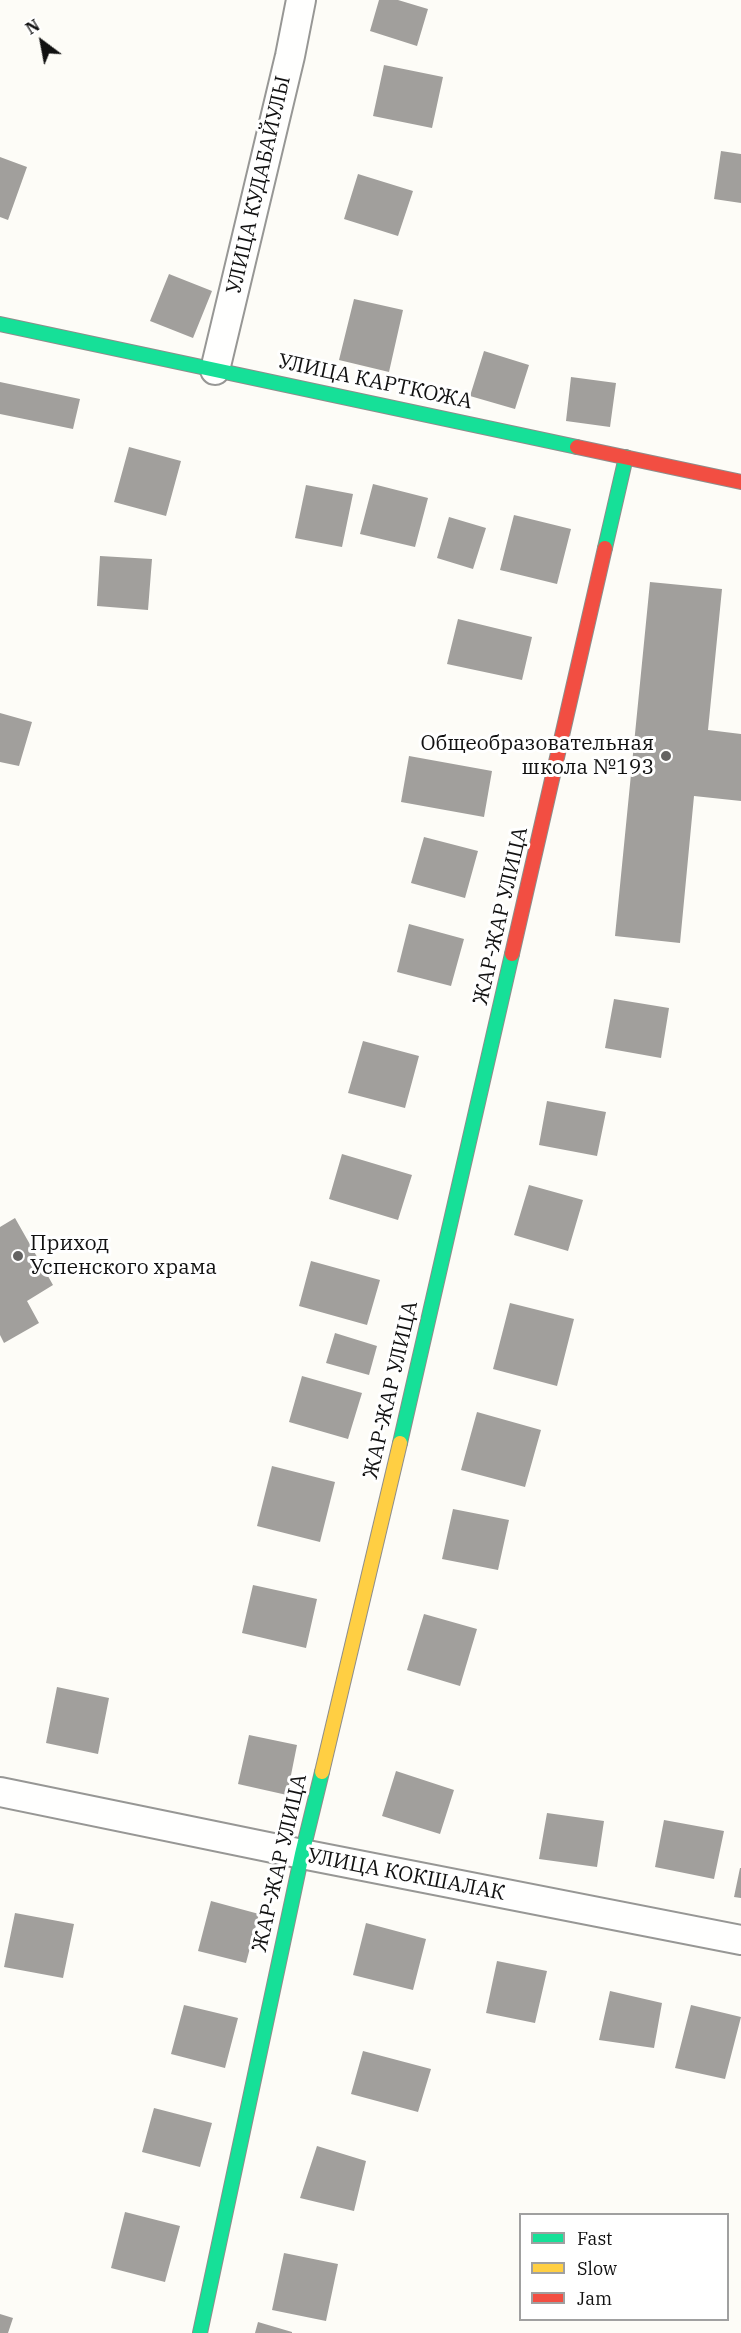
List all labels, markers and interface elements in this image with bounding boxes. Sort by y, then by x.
north arrow [12,12,72,72]
text: N [22,15,43,39]
street label: УЛИЦА КУДАБАЙУЛЫ [222,73,296,297]
street label: УЛИЦА КАРТКОЖА [276,349,474,415]
place label: Общеобразовательная школа №193 [421,731,654,781]
marker: Общеобразовательная школа №193 [659,749,673,763]
street label: ЖАР-ЖАР УЛИЦА [468,825,534,1007]
place label: Приход Успенского храма [30,1231,217,1281]
marker: Приход Успенского храма [11,1249,25,1263]
street label: ЖАР-ЖАР УЛИЦА [358,1299,424,1481]
street label: ЖАР-ЖАР УЛИЦА [247,1772,313,1954]
street label: УЛИЦА КОКШАЛАК [305,1843,507,1907]
legend [519,2213,729,2321]
text: Fast [577,2227,612,2250]
text: Slow [577,2257,617,2280]
text: Jam [577,2287,612,2310]

